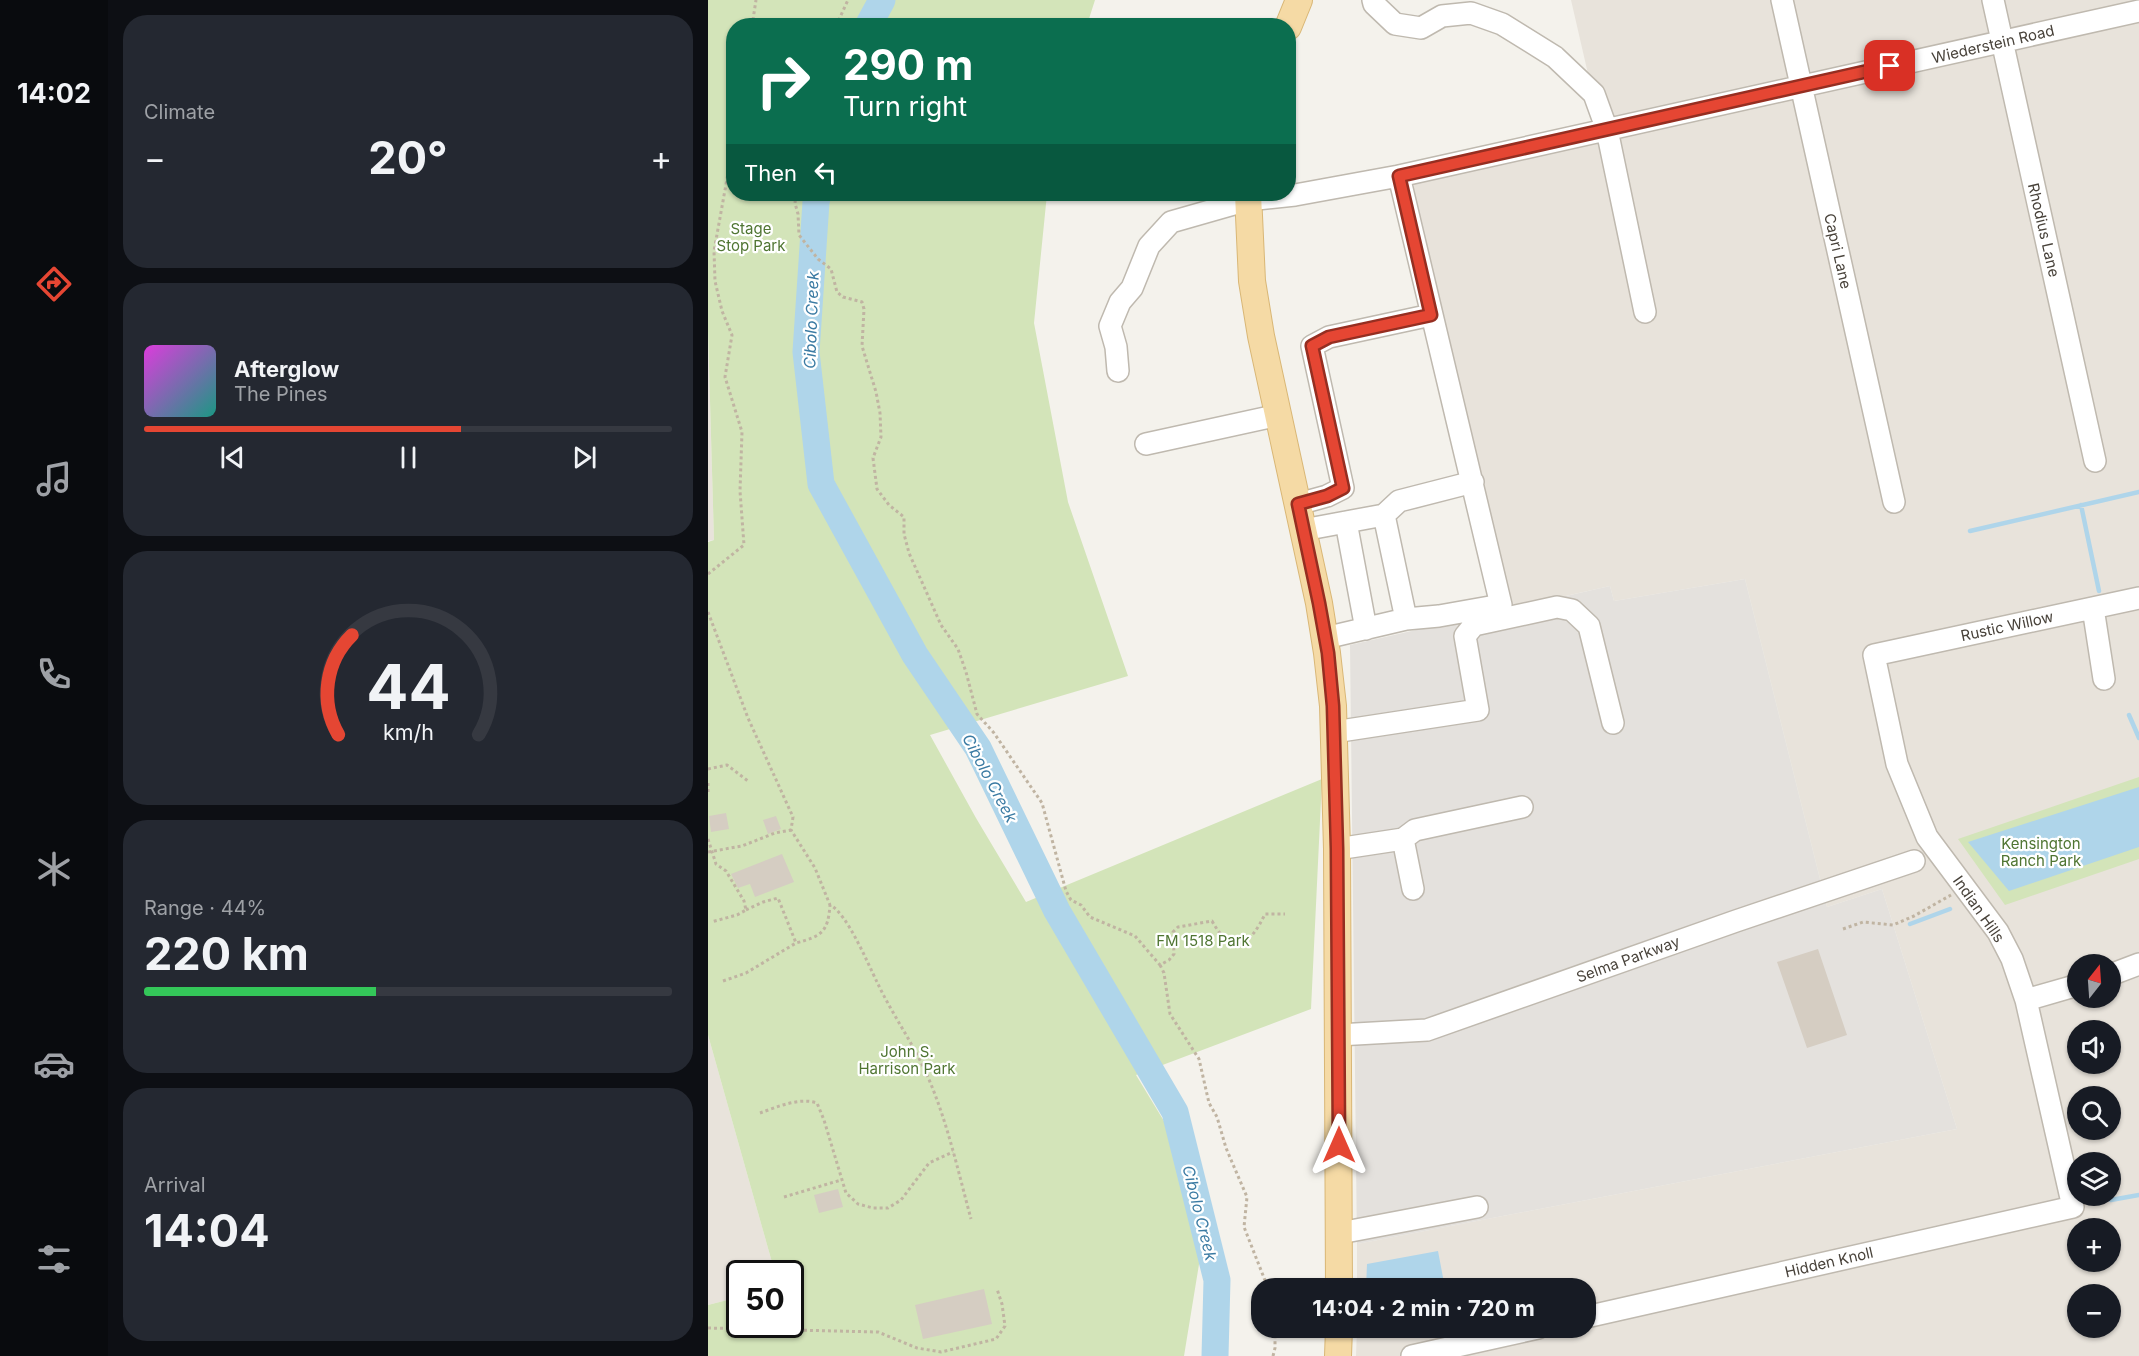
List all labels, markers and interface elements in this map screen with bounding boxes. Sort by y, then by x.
street label: Wiederstein Road [1930,21,2056,67]
text: 290 m [843,39,973,90]
pin [1864,40,1915,91]
icon: right [744,42,822,120]
icon: arrive [1873,49,1906,82]
text: 14:02 [17,77,91,110]
text: Turn right [843,90,967,123]
text: Climate [144,100,215,124]
text: 20° [368,130,448,185]
text: − [144,138,166,178]
text: + [650,138,672,178]
icon: left [809,156,842,189]
text: Then [744,160,797,186]
street label: Rhodius Lane [2024,181,2064,279]
street label: Capri Lane [1820,211,1856,291]
park label: Stage Stop Park [717,219,786,255]
icon: directions [33,263,75,305]
water label: Cibolo Creek [799,271,823,369]
text: Afterglow [234,356,339,382]
text: The Pines [234,382,328,406]
icon: previous [216,441,249,474]
icon: pause [392,441,425,474]
icon: next [568,441,601,474]
icon: music [33,458,75,500]
street label: Rustic Willow [1959,607,2055,645]
text: 44 [366,649,450,724]
icon: phone [33,653,75,695]
text: km/h [383,719,433,745]
water label: Cibolo Creek [958,730,1022,826]
park label: Kensington Ranch Park [2001,834,2082,870]
icon: climate [33,848,75,890]
street label: Indian Hills [1949,872,2009,946]
text: Range · 44% [144,896,266,920]
text: 220 km [144,926,309,981]
park label: FM 1518 Park [1156,931,1251,950]
street label: Selma Parkway [1574,931,1683,987]
north arrow [2067,954,2121,1008]
map controls [2067,954,2121,1338]
button: sound [2067,1020,2121,1074]
park label: John S. Harrison Park [858,1042,956,1078]
icon: car [33,1043,75,1085]
button: search [2067,1086,2121,1140]
position arrow [1307,1113,1371,1177]
button: layers [2067,1152,2121,1206]
water label: Cibolo Creek [1178,1163,1222,1263]
text: Arrival [144,1173,206,1197]
text: 14:04 [144,1203,270,1258]
button: + [2067,1218,2121,1272]
icon: filters [33,1238,75,1280]
street label: Hidden Knoll [1783,1243,1875,1281]
speed limit sign: 50 [726,1260,804,1338]
button: − [2067,1284,2121,1338]
text: 14:04 · 2 min · 720 m [1312,1295,1535,1321]

